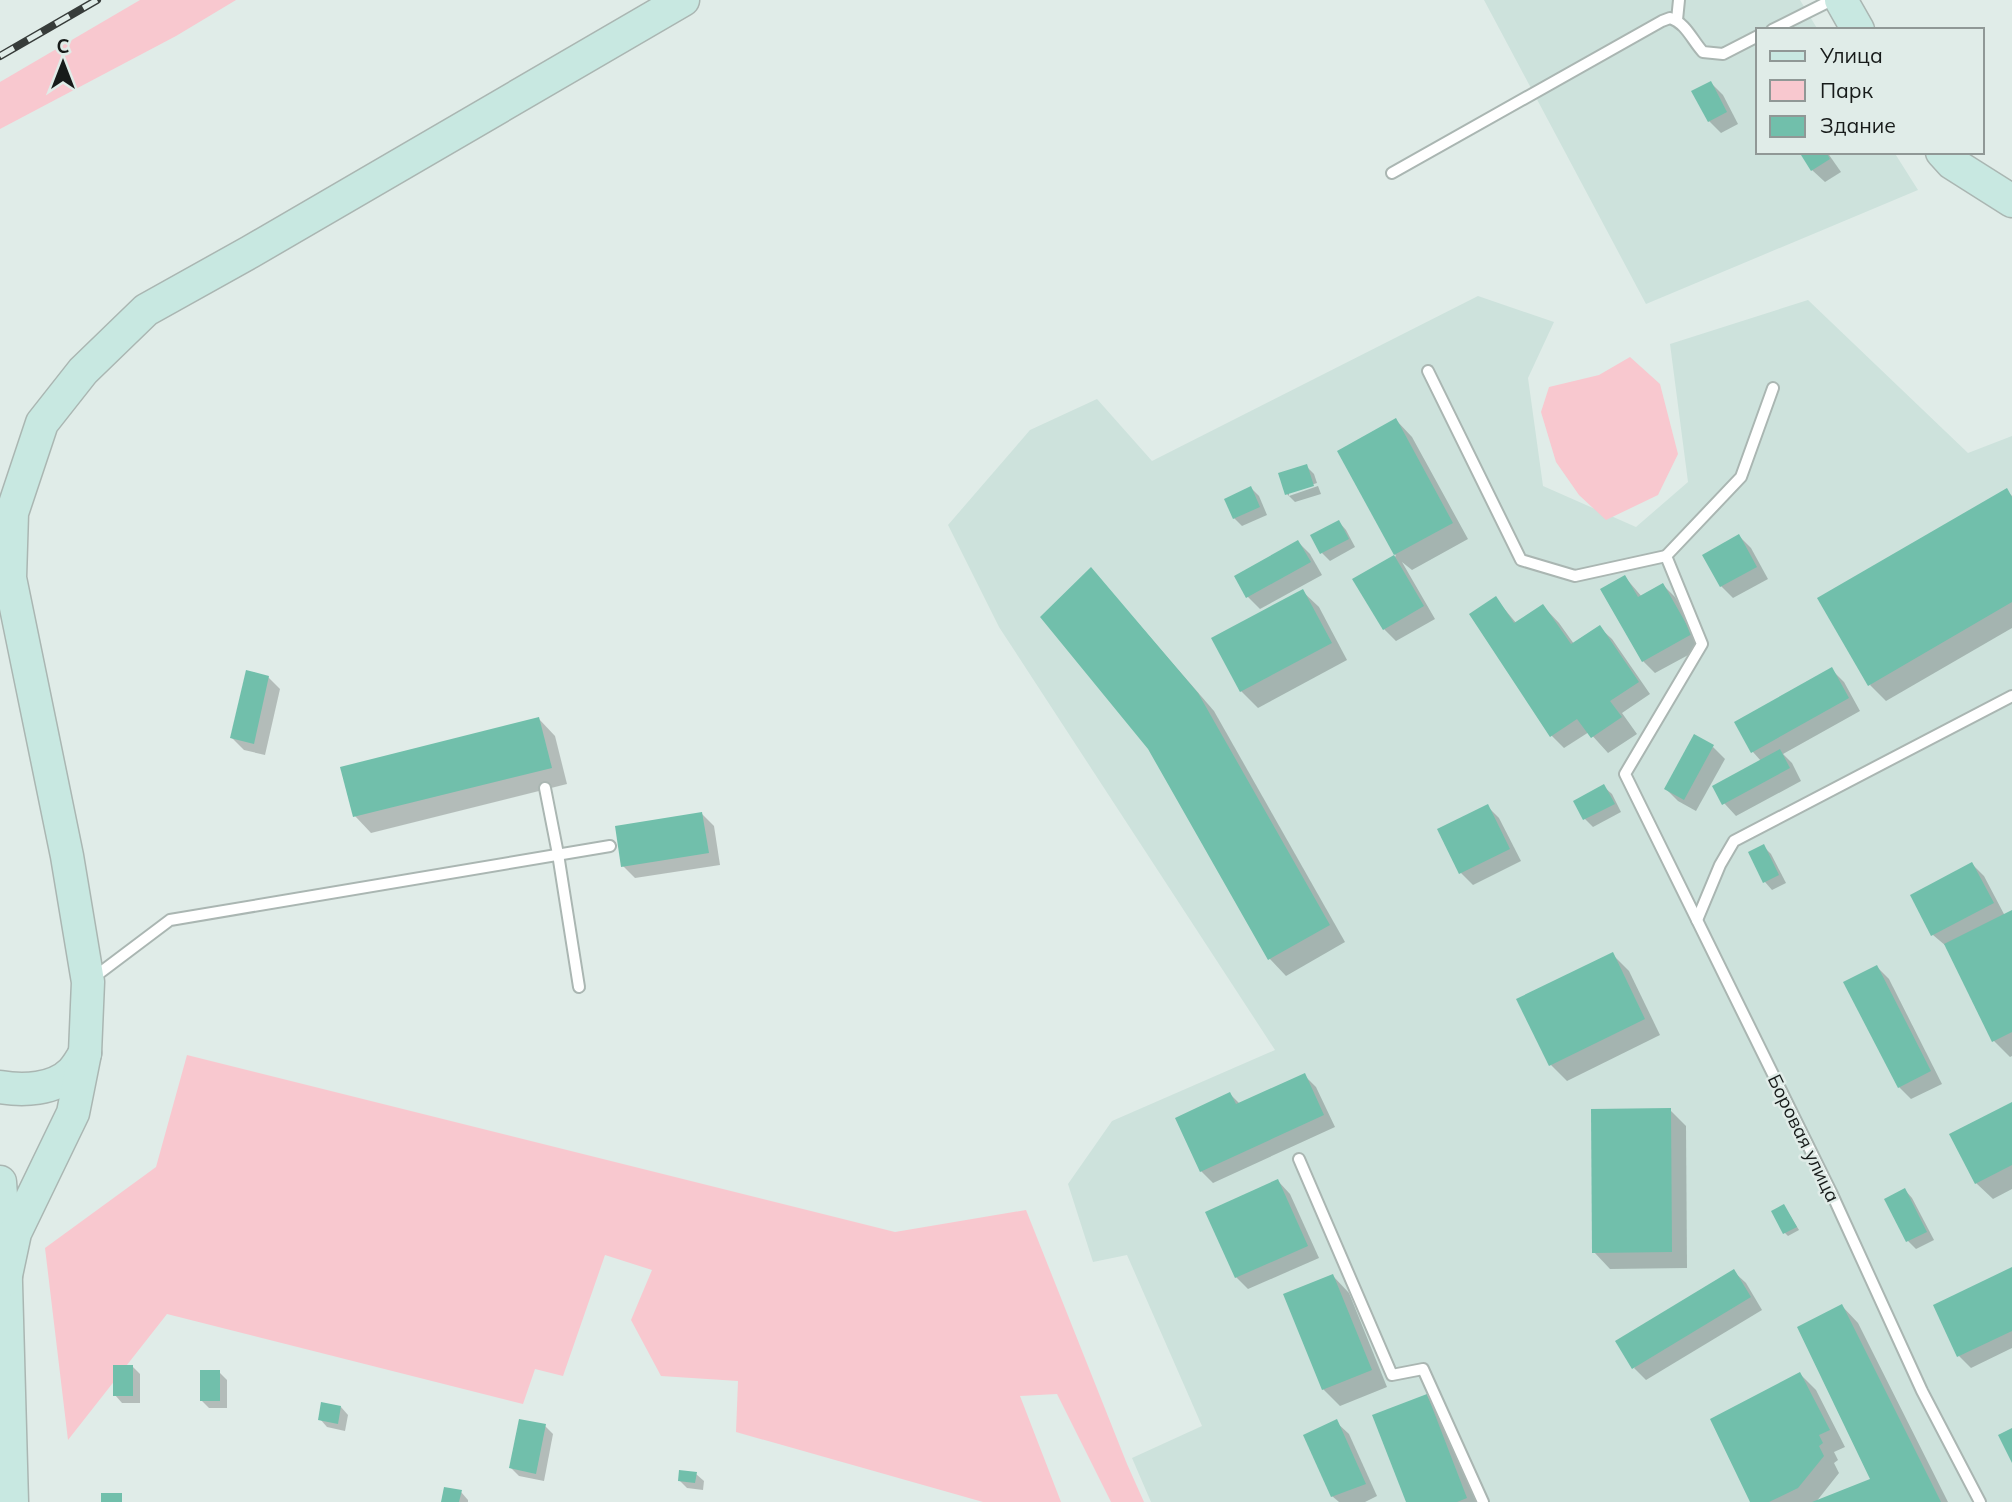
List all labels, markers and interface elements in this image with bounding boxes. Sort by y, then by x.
north arrow [28,28,98,98]
legend [1756,28,1984,154]
text: С [56,34,70,58]
text: Улица [1819,42,1883,68]
text: Парк [1820,77,1874,103]
text: Здание [1820,112,1896,138]
street label: Боровая улица [1763,1070,1845,1206]

